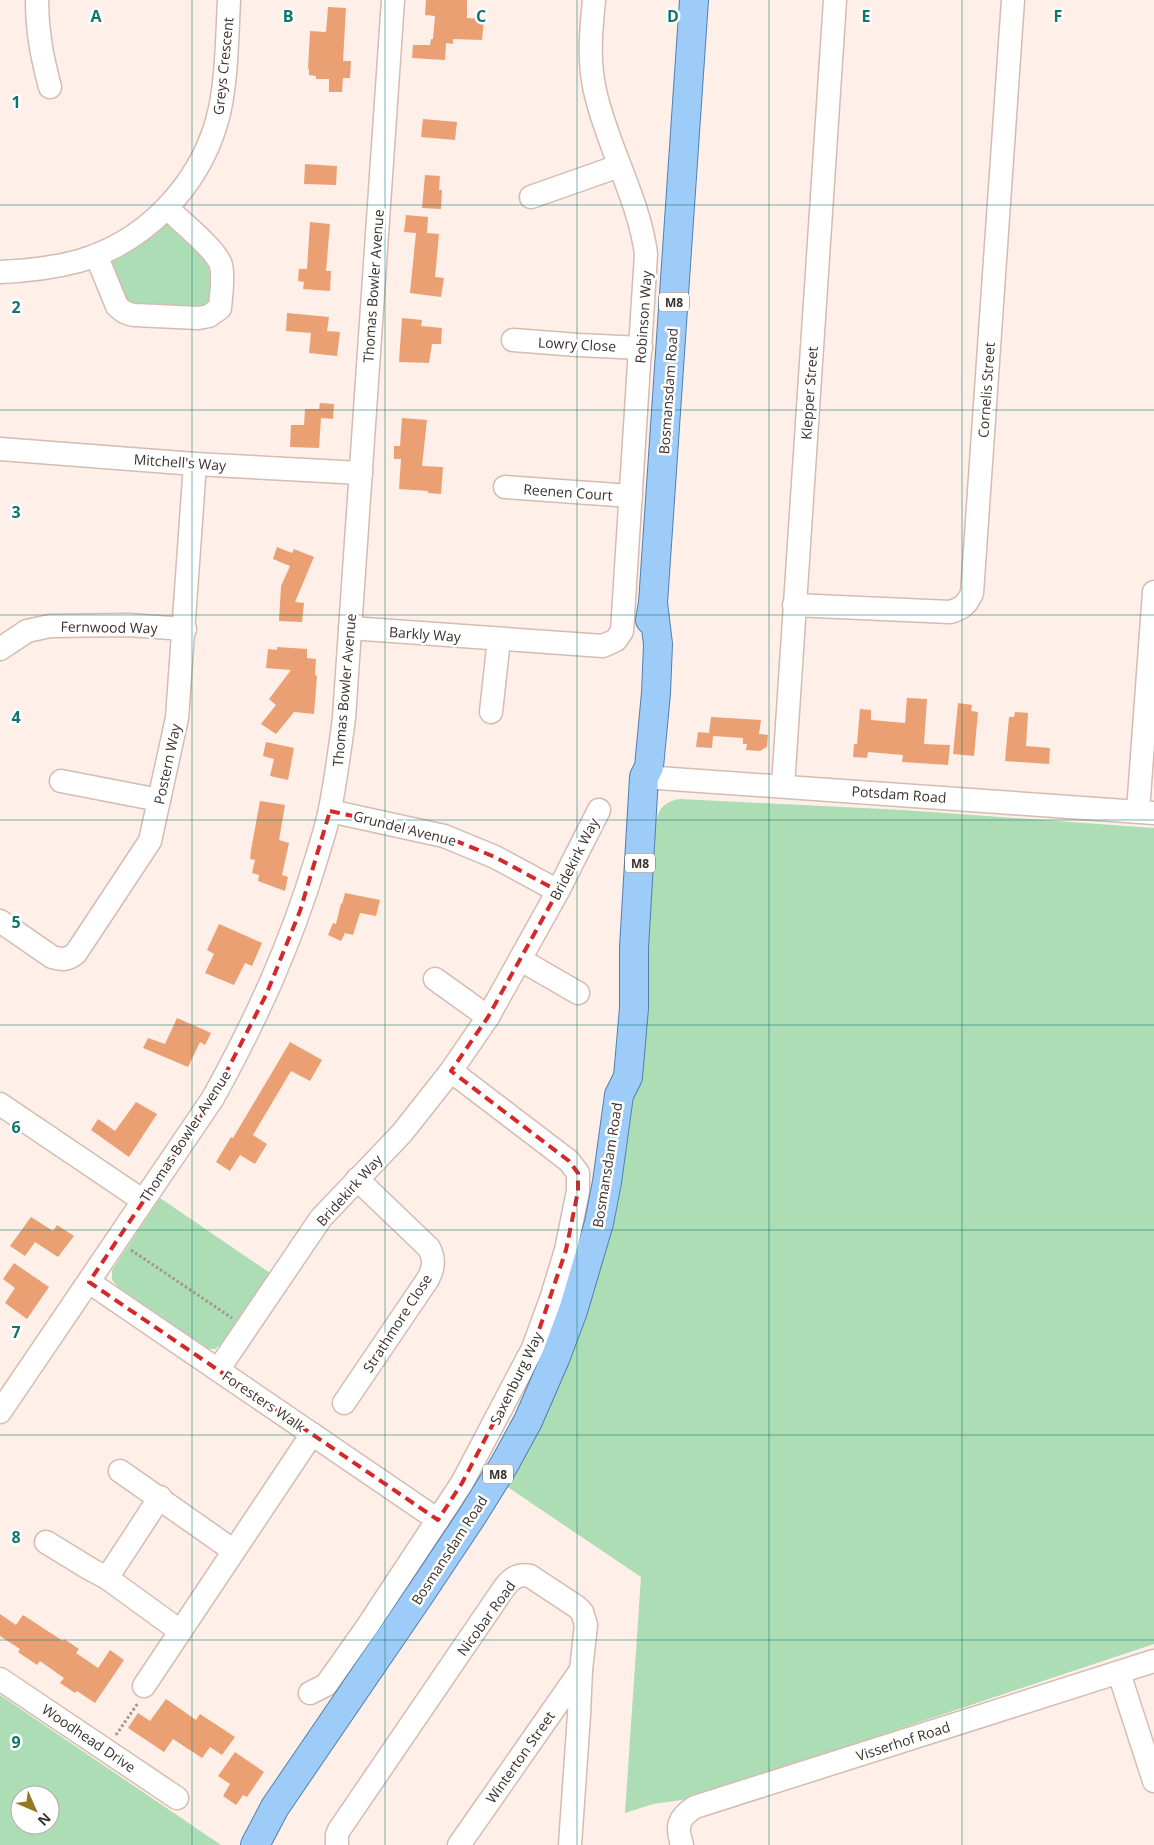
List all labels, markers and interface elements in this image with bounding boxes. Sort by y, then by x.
text: A [90,5,102,27]
text: B [283,5,293,27]
text: C [476,5,486,27]
text: D [667,5,679,27]
text: E [862,5,871,27]
text: F [1054,5,1062,27]
street label: Greys Crescent [208,16,238,116]
text: 1 [11,91,21,113]
street label: Thomas Bowler Avenue [358,209,388,363]
street label: Robinson Way [630,269,656,364]
road number: M8 [659,292,689,312]
text: 2 [11,296,21,318]
street label: Bosmansdam Road [654,327,682,455]
street label: Lowry Close [537,332,617,356]
street label: Cornelis Street [973,342,999,438]
street label: Klepper Street [796,346,822,440]
street label: Mitchell's Way [133,449,228,475]
street label: Reenen Court [523,479,613,505]
text: 3 [11,501,21,523]
street label: Thomas Bowler Avenue [328,613,360,767]
street label: Fernwood Way [60,617,159,637]
street label: Barkly Way [389,622,462,646]
text: 4 [11,706,21,728]
street label: Postern Way [149,721,185,806]
street label: Potsdam Road [851,781,947,807]
street label: Grundel Avenue [352,806,459,850]
street label: Bridekirk Way [545,814,603,903]
road number: M8 [625,854,655,872]
text: 5 [11,911,21,933]
street label: Thomas Bowler Avenue [135,1066,235,1206]
street label: Bosmansdam Road [588,1101,626,1229]
text: 6 [11,1116,21,1138]
street label: Bridekirk Way [312,1149,387,1230]
street label: Strathmore Close [358,1270,436,1376]
text: 7 [11,1321,21,1343]
street label: Saxenburg Way [485,1328,547,1428]
street label: Foresters Walk [219,1366,310,1436]
road number: M8 [483,1465,513,1484]
street label: Bosmansdam Road [407,1492,491,1608]
text: 8 [11,1526,21,1548]
street label: Nicobar Road [452,1577,520,1659]
street label: Woodhead Drive [38,1700,140,1776]
street label: Winterton Street [481,1707,559,1807]
street label: Visserhof Road [854,1717,952,1765]
text: 9 [11,1731,21,1753]
north arrow [10,1785,60,1835]
text: N [34,1809,55,1830]

